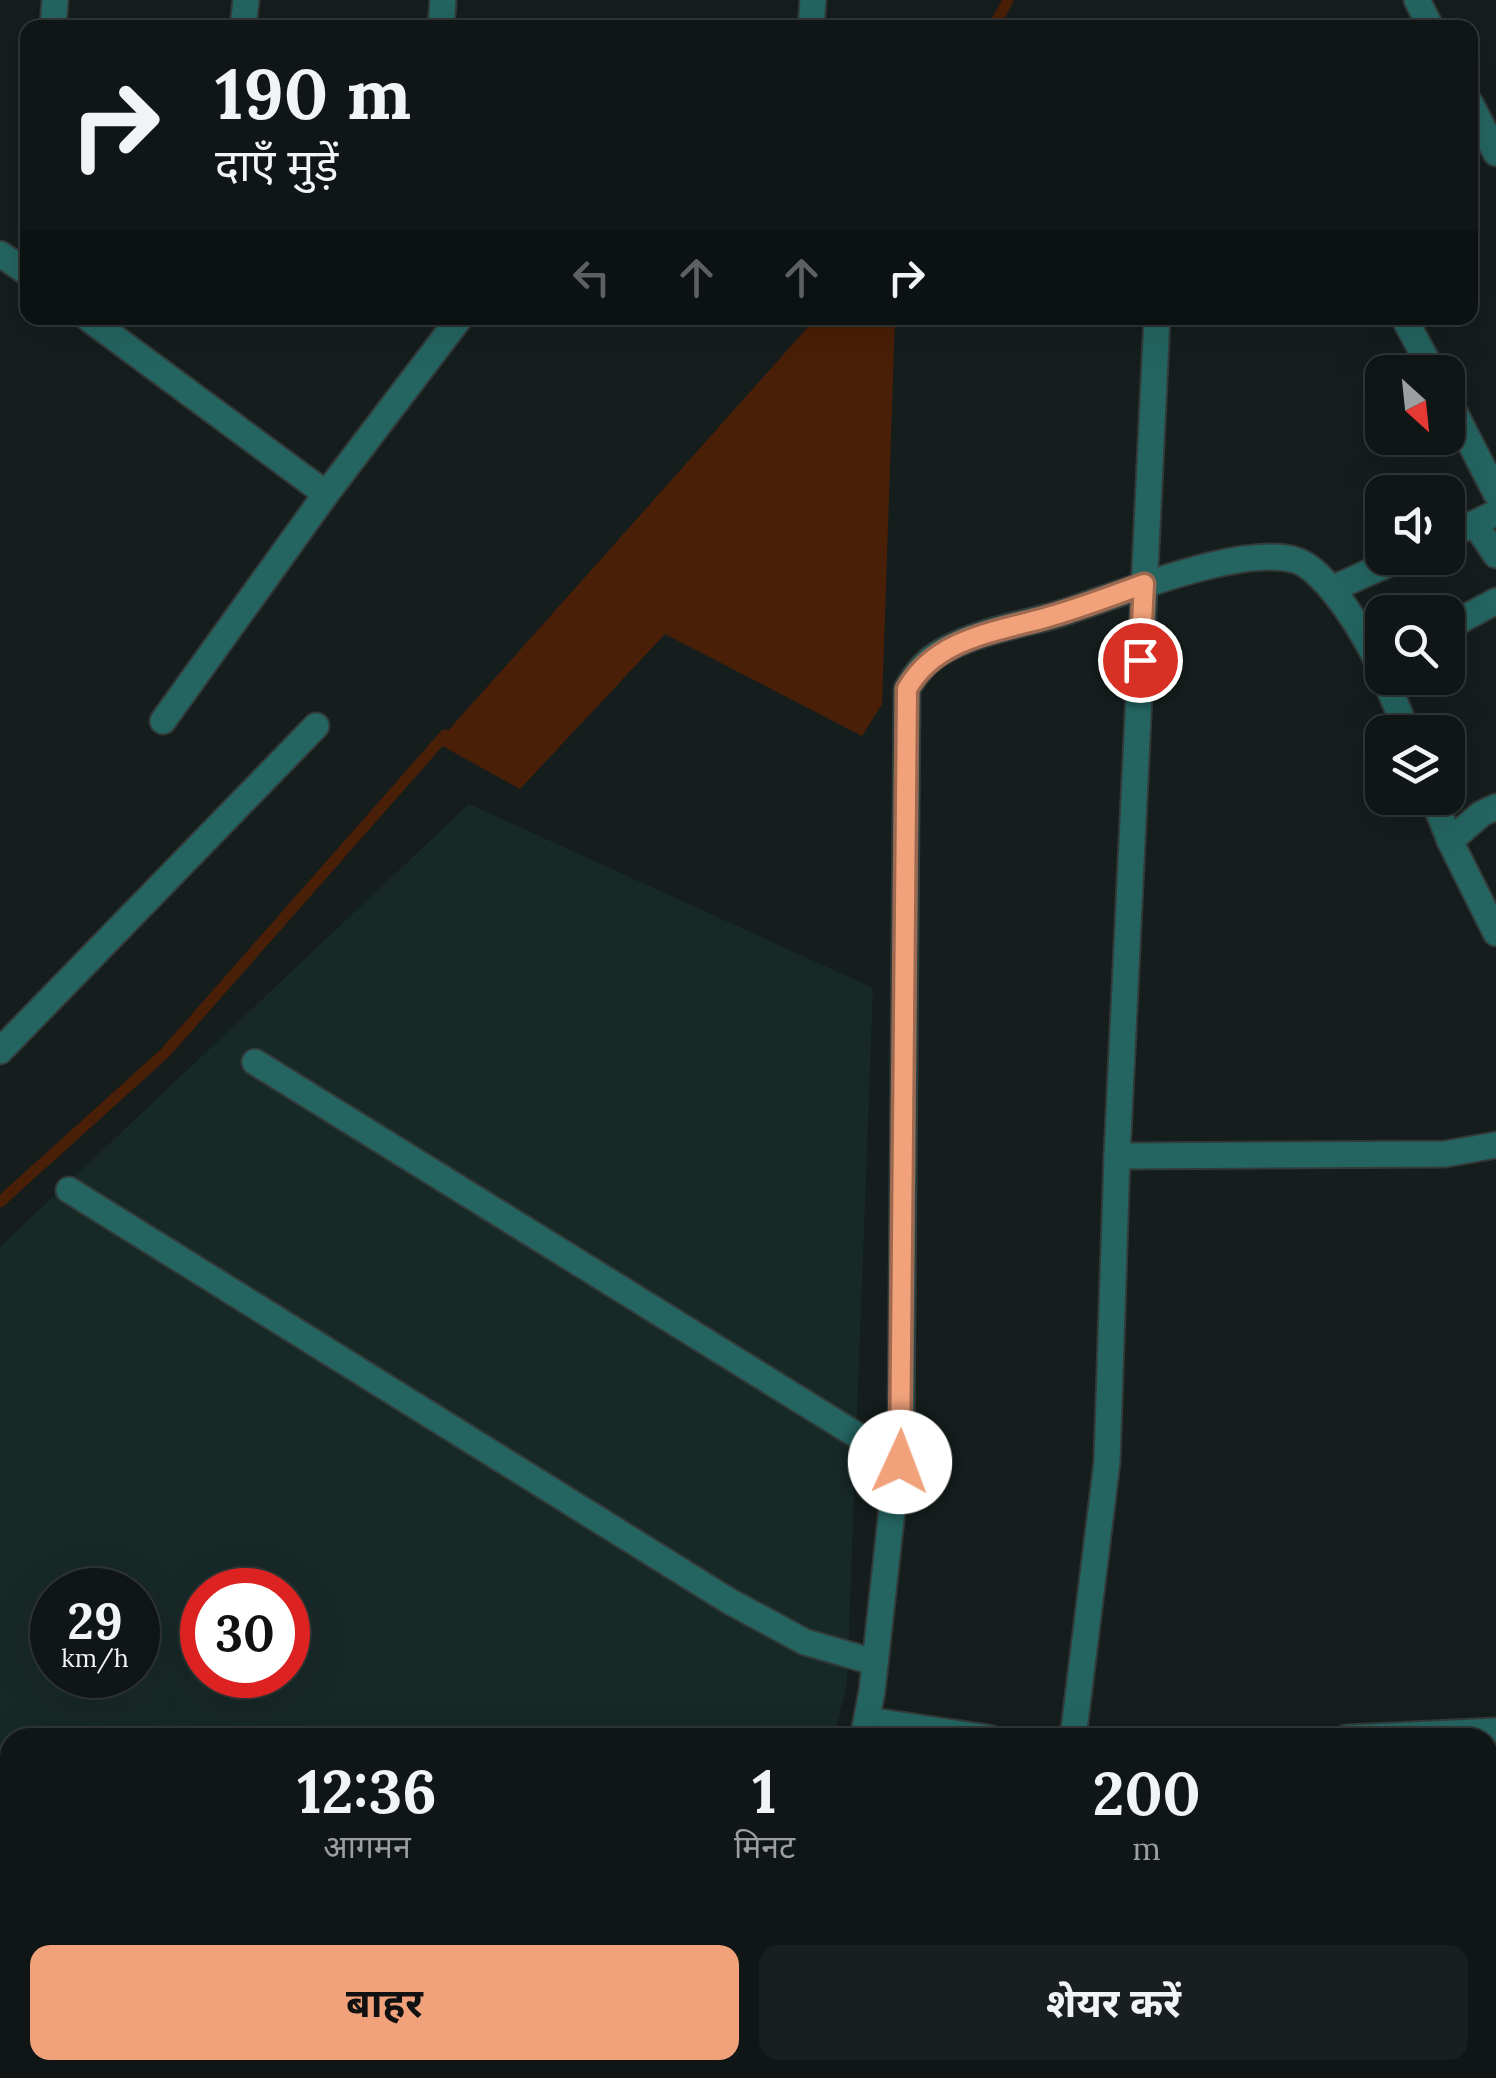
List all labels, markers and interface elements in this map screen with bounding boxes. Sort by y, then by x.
text: 190 m [215,49,411,138]
icon: right [50,60,180,190]
text: दाएँ मुड़ें [215,136,338,193]
icon: left [564,250,619,305]
icon: ahead [669,250,724,305]
icon: ahead [774,250,829,305]
icon: right [879,250,934,305]
north arrow [1365,355,1465,455]
map controls [1365,355,1465,815]
button: sound [1365,475,1465,575]
button: search [1365,595,1465,695]
pin [1098,618,1183,703]
icon: arrive [1113,633,1168,688]
button: layers [1365,715,1465,815]
position arrow [848,1410,952,1514]
speed limit sign: 30 [180,1568,310,1698]
text: 29 [67,1589,123,1653]
text: km/h [61,1642,129,1674]
text: 12:36 [297,1753,437,1829]
text: 1 [752,1753,777,1829]
text: 200 [1092,1755,1201,1831]
text: आगमन [323,1826,411,1867]
text: मिनट [734,1826,795,1867]
text: m [1132,1828,1161,1869]
button: बाहर [30,1945,739,2060]
button: शेयर करें [759,1945,1468,2060]

